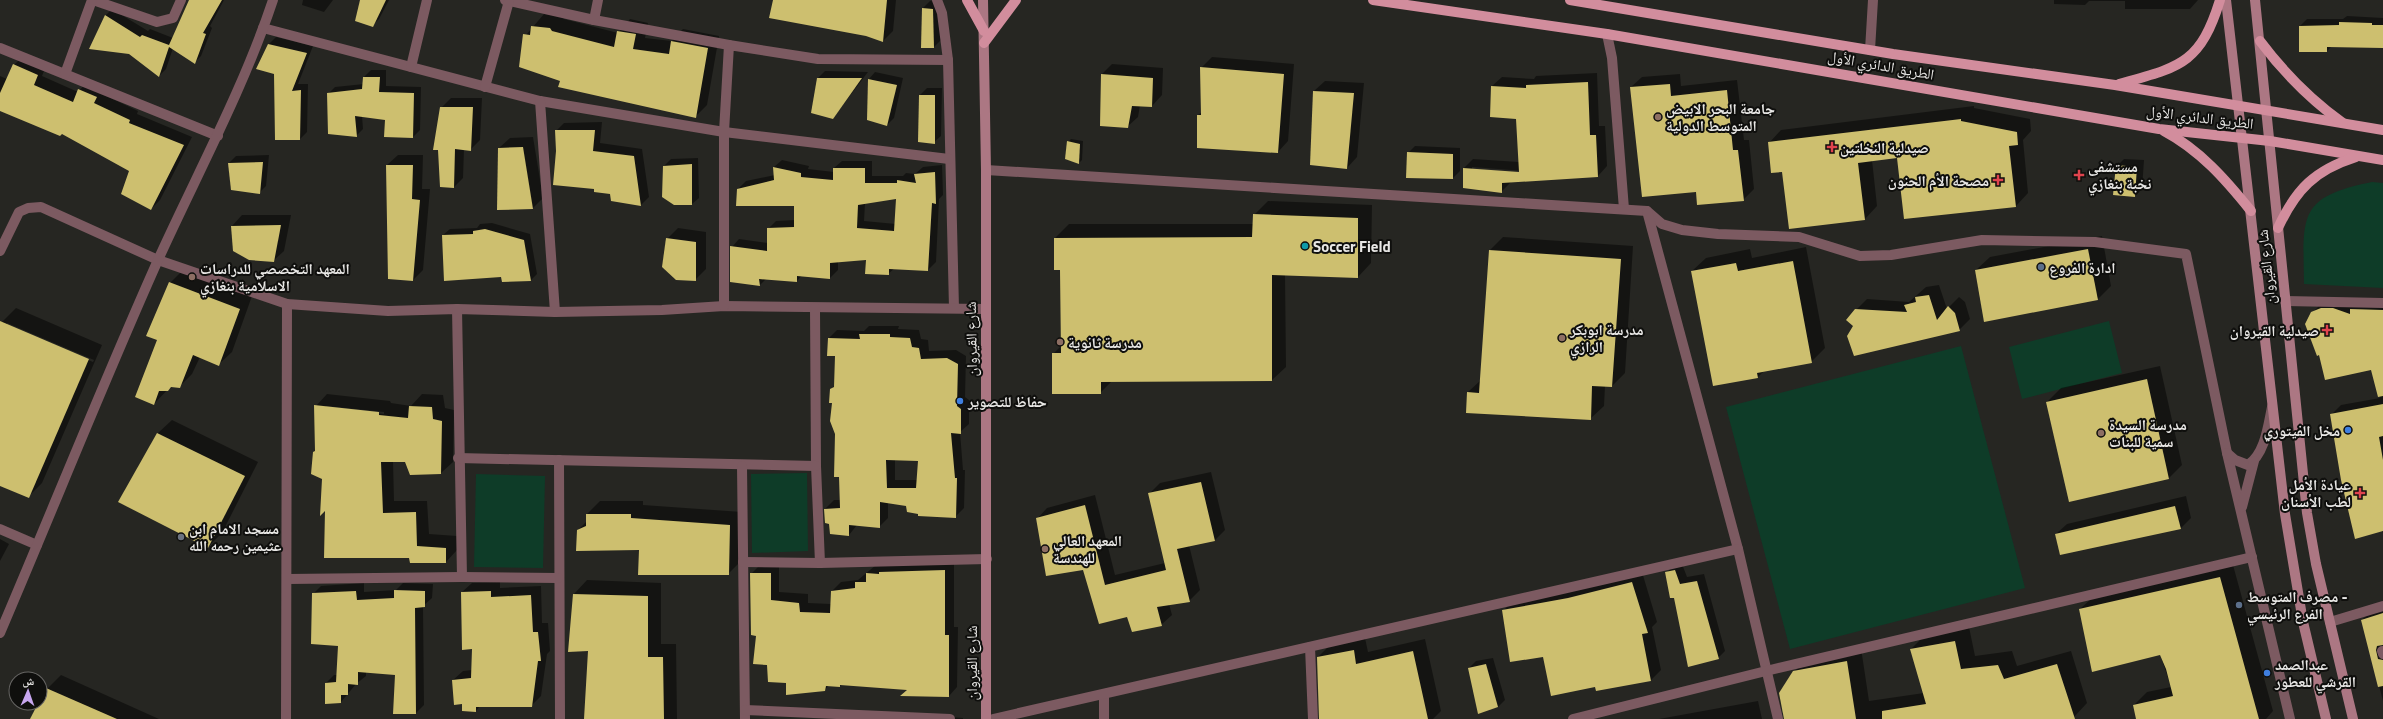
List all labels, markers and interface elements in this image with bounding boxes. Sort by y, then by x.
street label: الطريق الدائري الأول [1826,44,1936,86]
place label: جامعة البحر الابيض المتوسط الدولية [1666,97,1775,137]
street label: الطريق الدائري الأول [2145,99,2255,136]
marker: جامعة البحر الابيض المتوسط الدولية [1653,112,1663,122]
place label: صيدلية النخلتين [1840,136,1929,159]
marker: صيدلية النخلتين [1827,142,1837,152]
place label: مستشفى نخبة بنغازي [2088,155,2151,195]
place label: مصحة الأم الحنون [1888,169,1989,192]
marker: مستشفى نخبة بنغازي [2073,169,2085,181]
marker: مصحة الأم الحنون [1992,174,2004,186]
street label: شارع القيروان [2251,228,2281,306]
place label: Soccer Field [1313,235,1391,258]
marker: Soccer Field [1300,241,1310,251]
place label: ادارة الفروع [2049,256,2116,279]
place label: المعهد التخصصي للدراسات الاسلامية بنغازي [200,257,350,297]
marker: ادارة الفروع [2036,262,2046,272]
marker: المعهد التخصصي للدراسات الاسلامية بنغازي [187,272,197,282]
street label: شارع القيروان [959,301,983,377]
place label: مدرسة ابوبكر الرازي [1569,318,1644,358]
place label: صيدلية القيروان [2230,319,2319,342]
marker: صيدلية القيروان [2322,325,2332,335]
place label: مدرسة ثانوية [1068,331,1142,354]
marker: مدرسة ابوبكر الرازي [1557,333,1567,343]
marker: مدرسة ثانوية [1055,337,1065,347]
place label: حفاظ للتصوير [967,390,1047,413]
marker: حفاظ للتصوير [955,396,965,406]
place label: مدرسة السيدة سمية للبنات [2109,413,2187,453]
place label: مخل الفيتوري [2263,419,2340,442]
marker: مخل الفيتوري [2343,425,2353,435]
marker: مدرسة السيدة سمية للبنات [2096,428,2106,438]
place label: عيادة الأمل لطب الأسنان [2281,473,2351,513]
marker: عيادة الأمل لطب الأسنان [2354,487,2366,499]
place label: مسجد الامام ابن عثيمين رحمه الله [189,517,282,557]
place label: المعهد العالي للهندسة [1053,529,1122,569]
marker: مسجد الامام ابن عثيمين رحمه الله [176,532,186,542]
marker: المعهد العالي للهندسة [1040,544,1050,554]
place label: مصرف المتوسط - الفرع الرئيسي [2247,585,2348,625]
marker: مصرف المتوسط - الفرع الرئيسي [2234,600,2244,610]
street label: شارع القيروان [960,625,983,701]
place label: عبدالصمد القرشي للعطور [2274,653,2356,693]
marker: عبدالصمد القرشي للعطور [2262,668,2272,678]
north arrow [8,671,48,711]
text: ش [22,673,35,689]

